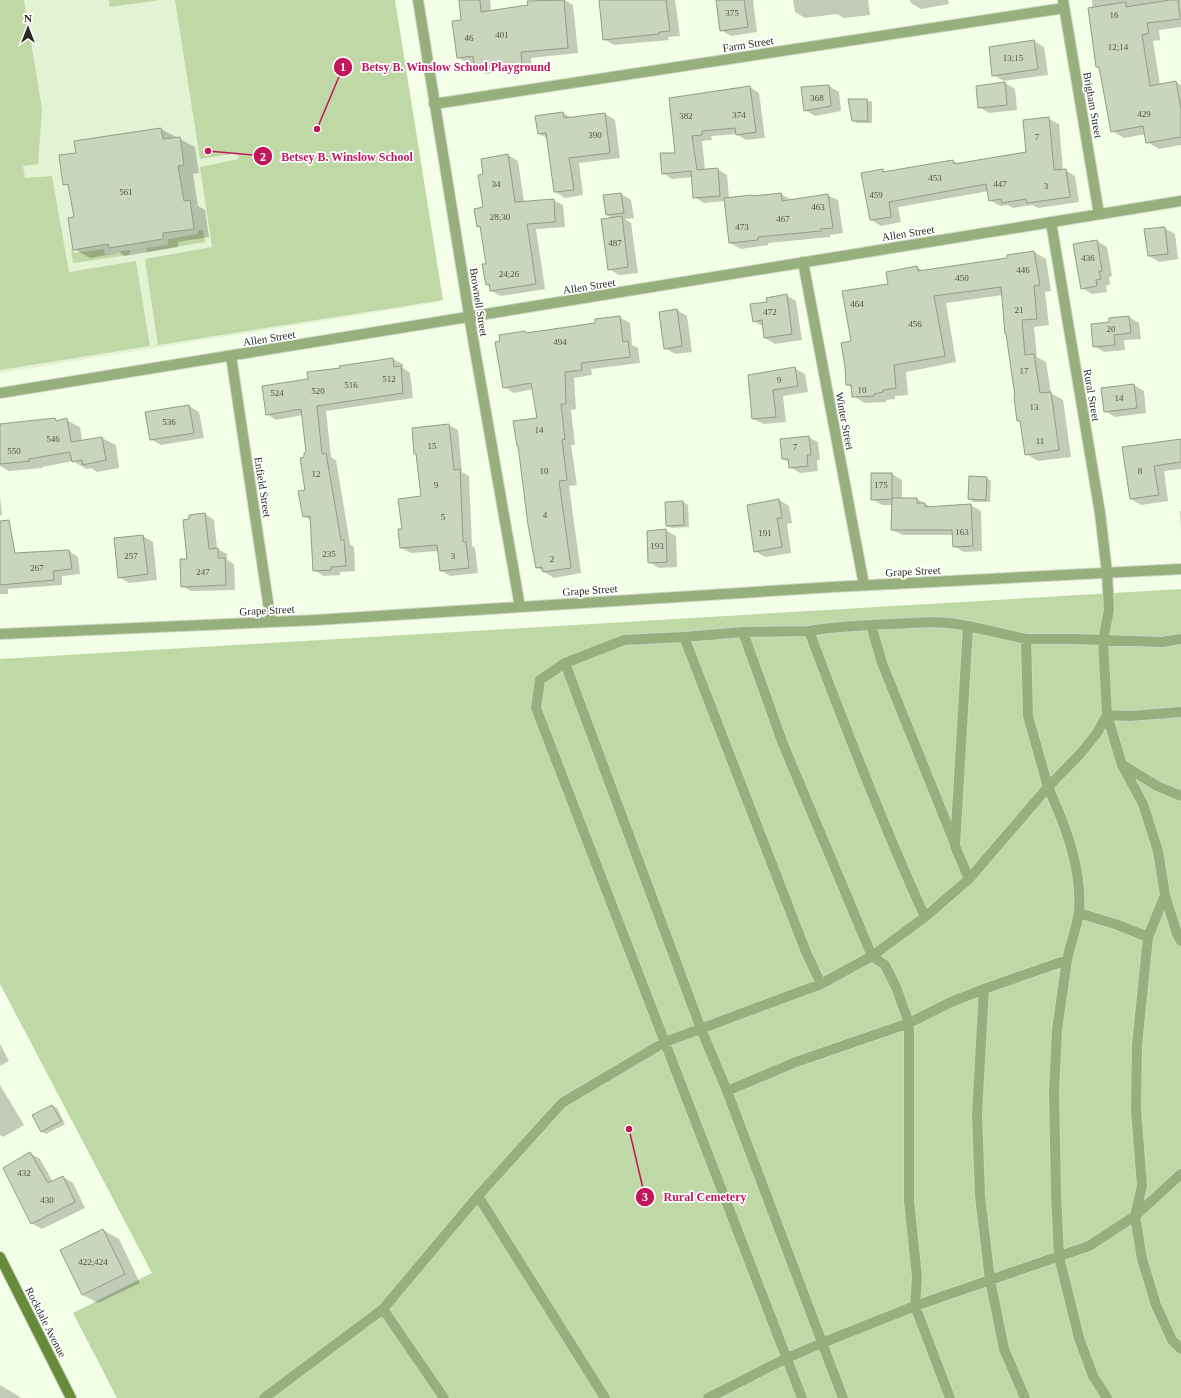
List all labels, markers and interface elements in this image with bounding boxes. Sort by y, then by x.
north arrow [8,8,48,48]
house number: 375 [725,8,739,18]
house number: 16 [1110,10,1119,20]
text: N [24,12,32,24]
house number: 401 [495,30,509,40]
house number: 46 [465,33,474,43]
street label: Farm Street [722,34,774,54]
house number: 12;14 [1108,42,1129,52]
house number: 13;15 [1003,53,1024,63]
callout: Betsy B. Winslow School Playground [333,55,558,79]
text: 1 [340,60,346,74]
text: Betsy B. Winslow School Playground [361,60,551,74]
street label: Brigham Street [1081,71,1105,139]
house number: 368 [810,93,824,103]
house number: 429 [1137,109,1151,119]
house number: 374 [732,110,746,120]
house number: 382 [679,111,693,121]
house number: 390 [588,130,602,140]
house number: 7 [1035,132,1040,142]
callout: Betsey B. Winslow School [253,144,421,168]
text: 2 [260,150,266,164]
text: Betsey B. Winslow School [281,150,413,164]
house number: 453 [928,173,942,183]
house number: 34 [492,179,501,189]
house number: 447 [993,179,1007,189]
house number: 3 [1044,181,1049,191]
house number: 561 [119,187,133,197]
house number: 459 [869,190,883,200]
house number: 463 [811,202,825,212]
house number: 28;30 [490,212,511,222]
house number: 467 [776,214,790,224]
house number: 473 [735,222,749,232]
street label: Allen Street [881,223,935,243]
house number: 487 [608,238,622,248]
house number: 436 [1081,253,1095,263]
house number: 446 [1016,265,1030,275]
street label: Brownell Street [468,267,490,337]
house number: 24;26 [499,269,520,279]
house number: 450 [955,273,969,283]
street label: Allen Street [562,276,616,296]
house number: 464 [850,299,864,309]
house number: 21 [1015,305,1024,315]
house number: 472 [763,307,777,317]
house number: 456 [908,319,922,329]
house number: 20 [1107,324,1116,334]
street label: Allen Street [242,328,296,348]
house number: 494 [553,337,567,347]
house number: 17 [1020,366,1029,376]
street label: Rural Street [1082,368,1102,422]
house number: 512 [382,374,396,384]
house number: 9 [777,375,782,385]
house number: 516 [344,380,358,390]
house number: 10 [858,385,867,395]
house number: 520 [311,386,325,396]
house number: 524 [270,388,284,398]
street label: Winter Street [834,391,856,451]
house number: 14 [1115,393,1124,403]
house number: 13 [1030,402,1039,412]
house number: 536 [162,417,176,427]
house number: 14 [535,425,544,435]
house number: 546 [46,434,60,444]
house number: 11 [1036,436,1044,446]
house number: 15 [428,441,437,451]
house number: 7 [793,442,798,452]
house number: 550 [7,446,21,456]
street label: Enfield Street [252,456,274,518]
house number: 10 [540,466,549,476]
house number: 8 [1138,466,1143,476]
house number: 12 [312,469,321,479]
house number: 9 [434,480,439,490]
house number: 175 [874,480,888,490]
house number: 4 [543,510,548,520]
house number: 5 [441,512,446,522]
house number: 163 [955,527,969,537]
house number: 191 [758,528,772,538]
house number: 193 [650,541,664,551]
house number: 235 [322,549,336,559]
house number: 257 [124,551,138,561]
house number: 3 [451,551,456,561]
house number: 2 [550,554,554,564]
house number: 267 [30,563,44,573]
street label: Grape Street [885,564,941,578]
house number: 247 [196,567,210,577]
street label: Grape Street [562,582,618,598]
street label: Grape Street [239,603,295,617]
house number: 432 [17,1168,31,1178]
callout: Rural Cemetery [635,1185,754,1209]
text: 3 [642,1190,648,1204]
text: Rural Cemetery [664,1190,746,1204]
house number: 430 [40,1195,54,1205]
house number: 422;424 [78,1257,108,1267]
street label: Rockdale Avenue [23,1285,69,1359]

